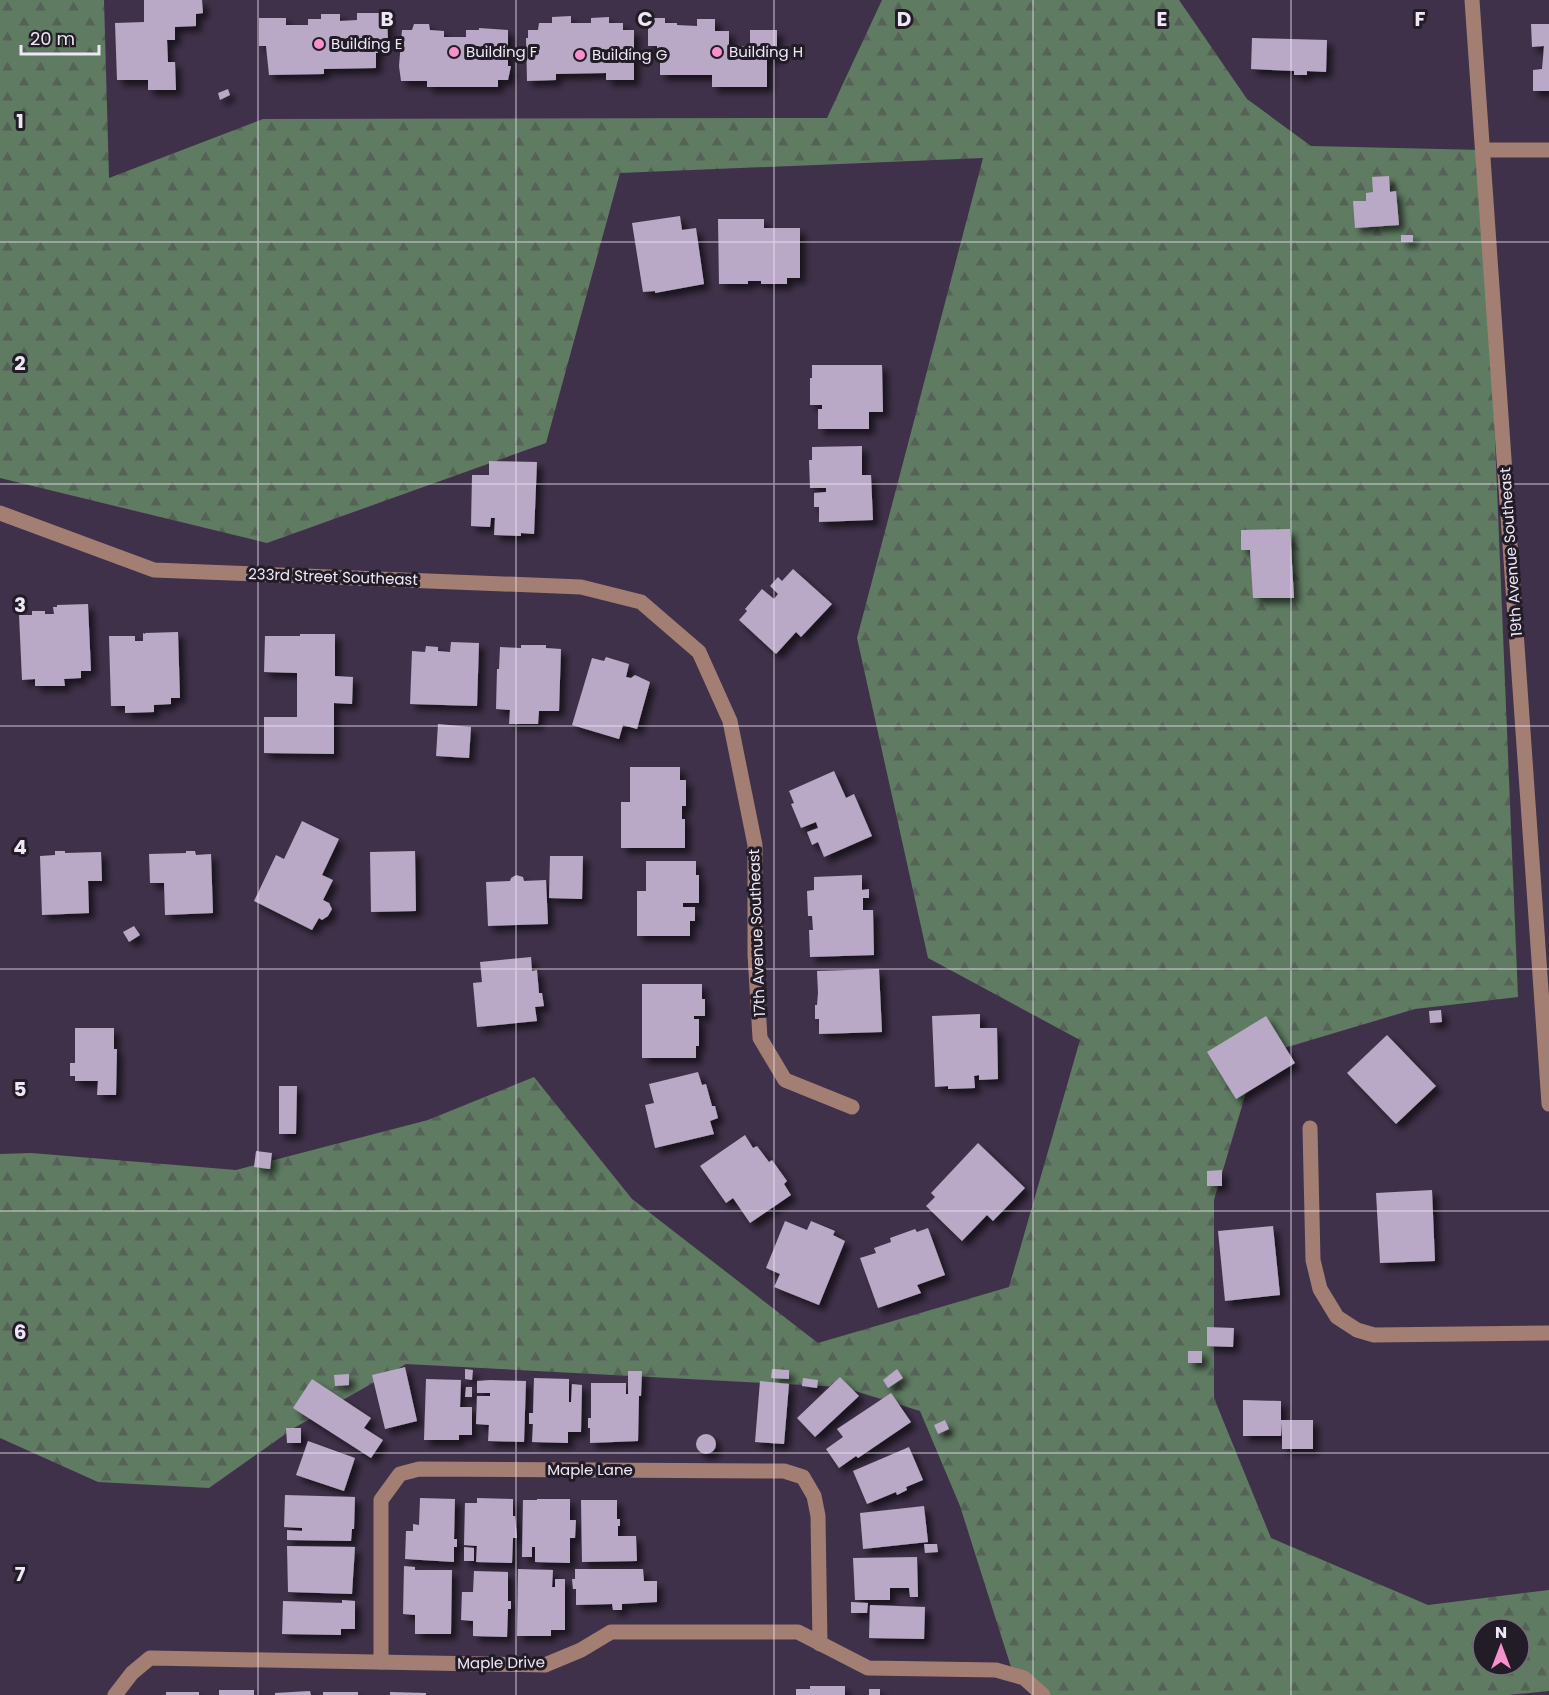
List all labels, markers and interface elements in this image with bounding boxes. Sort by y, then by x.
text: B [380,5,394,33]
text: C [637,5,653,33]
text: D [897,5,911,33]
text: E [1157,5,1167,33]
text: F [1415,5,1426,33]
scale bar [21,18,99,56]
text: 20 m [30,26,75,51]
place label: Building E [331,33,402,54]
marker: Building E [312,37,326,51]
place label: Building F [466,41,538,62]
place label: Building H [729,41,803,62]
place label: Building G [592,44,668,65]
marker: Building F [447,45,461,59]
marker: Building H [710,45,724,59]
marker: Building G [573,48,587,62]
text: 1 [16,107,24,135]
text: 2 [14,349,26,377]
street label: 19th Avenue Southeast [1494,467,1527,637]
street label: 233rd Street Southeast [248,563,418,590]
text: 3 [14,591,26,619]
text: 4 [13,833,27,861]
street label: 17th Avenue Southeast [743,849,770,1017]
text: 5 [14,1075,27,1103]
text: 6 [14,1318,26,1346]
street label: Maple Lane [547,1459,633,1480]
text: 7 [15,1560,26,1588]
north arrow [1471,1617,1531,1677]
text: N [1495,1621,1507,1644]
street label: Maple Drive [457,1651,545,1674]

